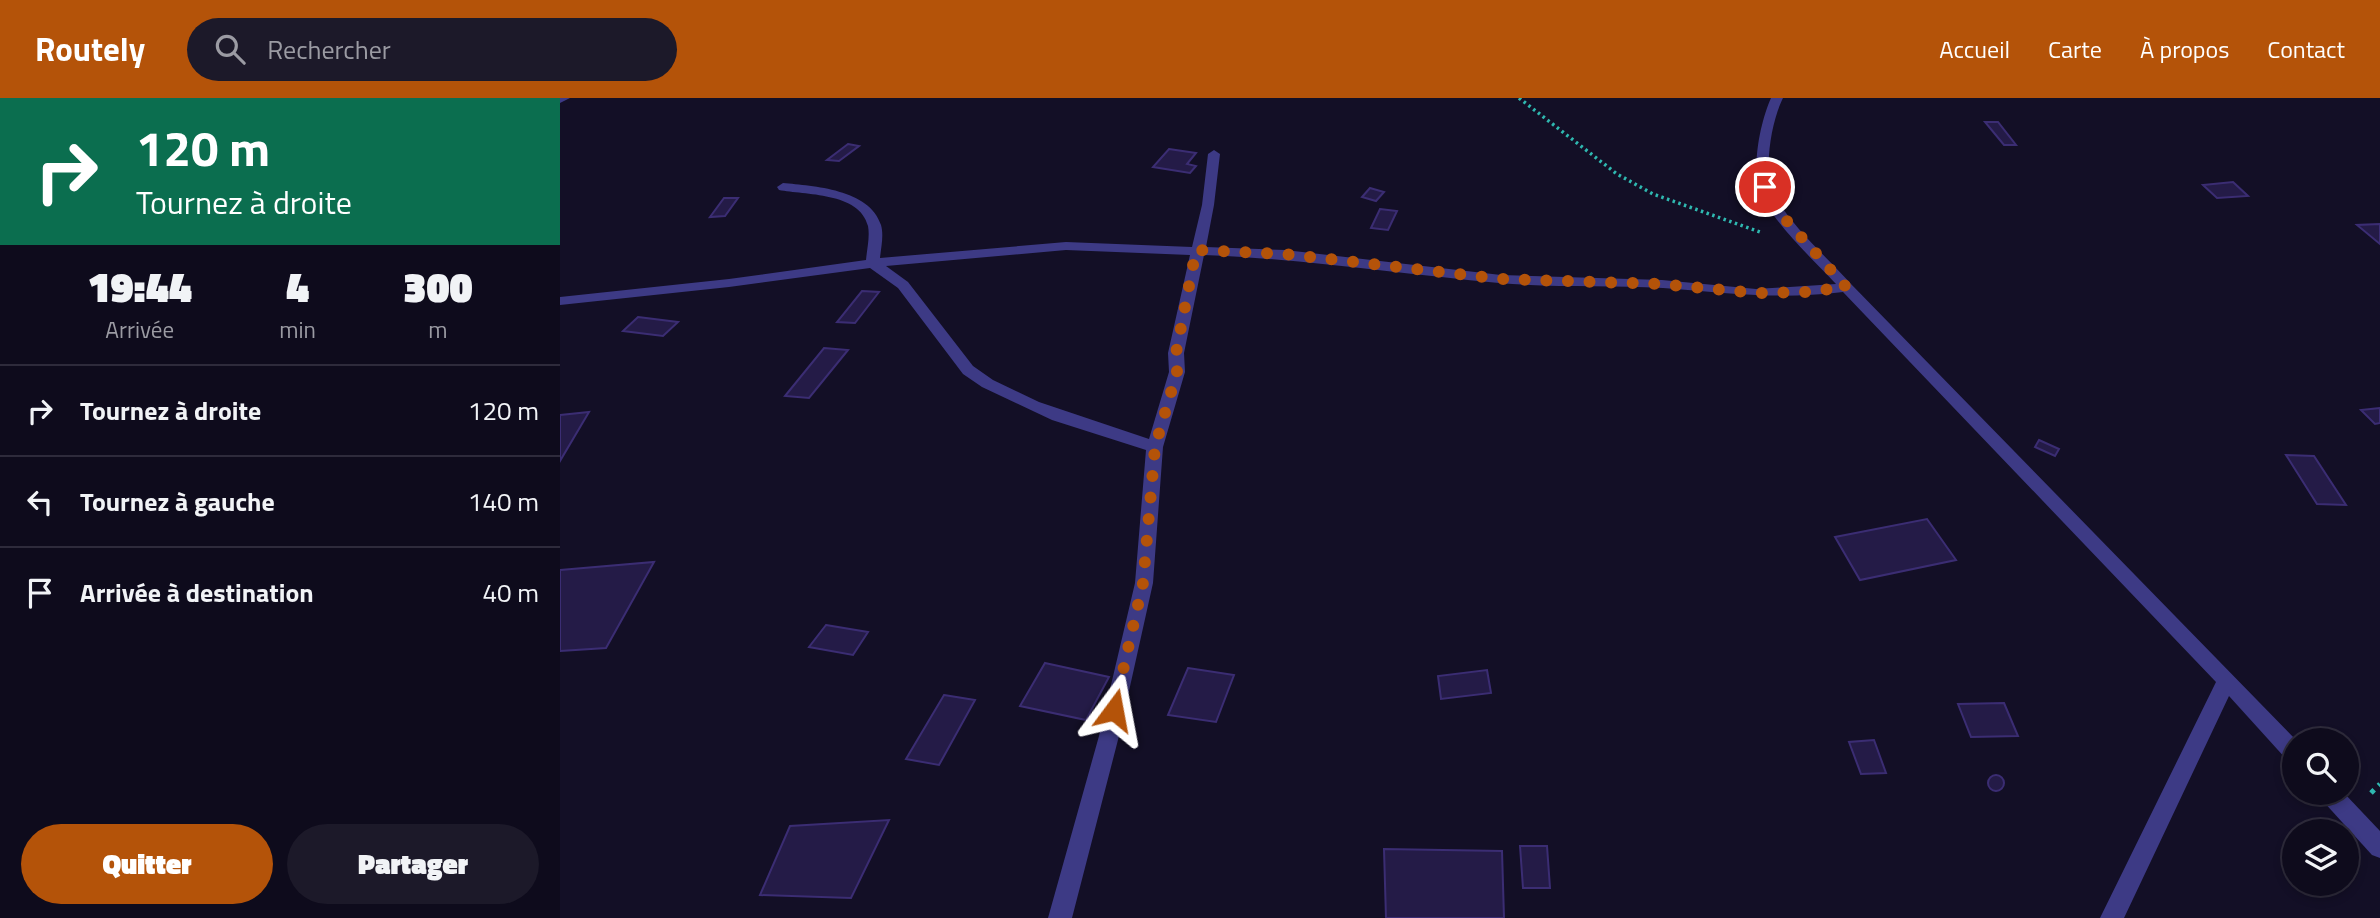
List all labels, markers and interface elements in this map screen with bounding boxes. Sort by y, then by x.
search box [187,18,677,81]
text: Routely [35,24,145,74]
icon: search [211,30,249,68]
text: Rechercher [267,30,391,69]
text: Accueil [1939,31,2010,67]
text: Carte [2048,31,2102,67]
text: À propos [2140,31,2229,67]
text: Contact [2267,31,2345,67]
text: 120 m [136,110,270,185]
icon: right [21,126,112,217]
pin [1735,157,1795,217]
icon: arrive [1746,168,1784,206]
text: Tournez à droite [136,178,352,226]
text: 19:44 [87,254,192,318]
text: 4 [286,254,309,318]
text: 300 [403,254,473,318]
text: Arrivée [105,312,174,347]
text: min [279,312,316,347]
text: m [428,312,448,347]
text: Tournez à droite [80,391,261,430]
text: 120 m [468,391,539,430]
icon: right [21,392,59,430]
text: Tournez à gauche [80,482,275,521]
text: 140 m [468,482,539,521]
icon: left [21,483,59,521]
text: Arrivée à destination [80,573,314,612]
text: 40 m [482,573,539,612]
icon: arrive [21,574,59,612]
position arrow [1077,673,1151,747]
map controls [2282,728,2359,896]
button: search [2282,728,2359,805]
button: layers [2282,819,2359,896]
button: Quitter [21,824,273,904]
button: Partager [287,824,539,904]

